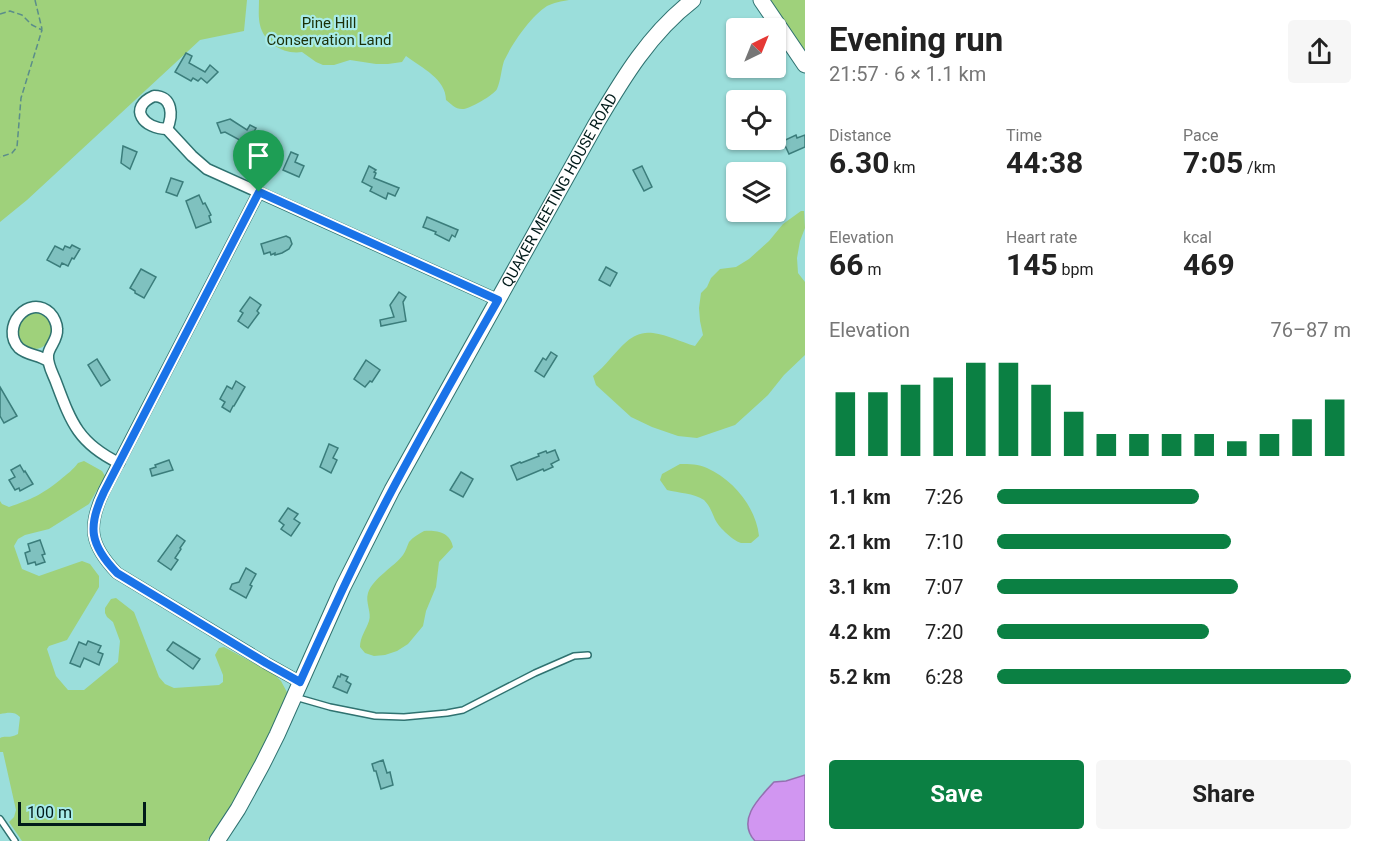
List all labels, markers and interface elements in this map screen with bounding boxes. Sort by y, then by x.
park label: Pine Hill Conservation Land [267,14,391,49]
north arrow [726,18,786,78]
map controls [726,18,786,222]
text: Evening run [829,20,1003,59]
button: share [1288,20,1351,83]
text: 21:57 · 6 × 1.1 km [829,62,986,86]
street label: QUAKER MEETING HOUSE ROAD [498,90,621,290]
button: locate [726,90,786,150]
text: Distance [829,126,891,145]
text: Time [1006,126,1042,145]
text: Pace [1183,126,1219,145]
pin [233,130,284,192]
icon: arrive [242,139,275,172]
text: 6.30 [829,145,889,180]
text: 44:38 [1006,145,1083,180]
text: 7:05 [1183,145,1243,180]
text: km [889,158,915,177]
text: /km [1243,158,1276,177]
button: layers [726,162,786,222]
text: Elevation [829,228,894,247]
text: Heart rate [1006,228,1077,247]
text: kcal [1183,228,1212,247]
text: 66 [829,247,863,282]
text: 145 [1006,247,1058,282]
text: 469 [1183,247,1235,282]
text: m [863,260,881,279]
text: bpm [1058,260,1094,279]
text: Elevation [829,318,910,342]
text: 76–87 m [1270,318,1351,342]
text: 1.1 km [829,485,891,509]
text: 7:26 [925,485,964,509]
text: 2.1 km [829,530,891,554]
text: 7:10 [925,530,964,554]
text: 3.1 km [829,575,891,599]
text: 7:07 [925,575,964,599]
text: 4.2 km [829,620,891,644]
text: 7:20 [925,620,964,644]
text: 5.2 km [829,665,891,689]
text: 6:28 [925,665,964,689]
button: Save [829,760,1084,829]
button: Share [1096,760,1351,829]
scale bar [18,799,146,826]
text: 100 m [27,803,72,822]

